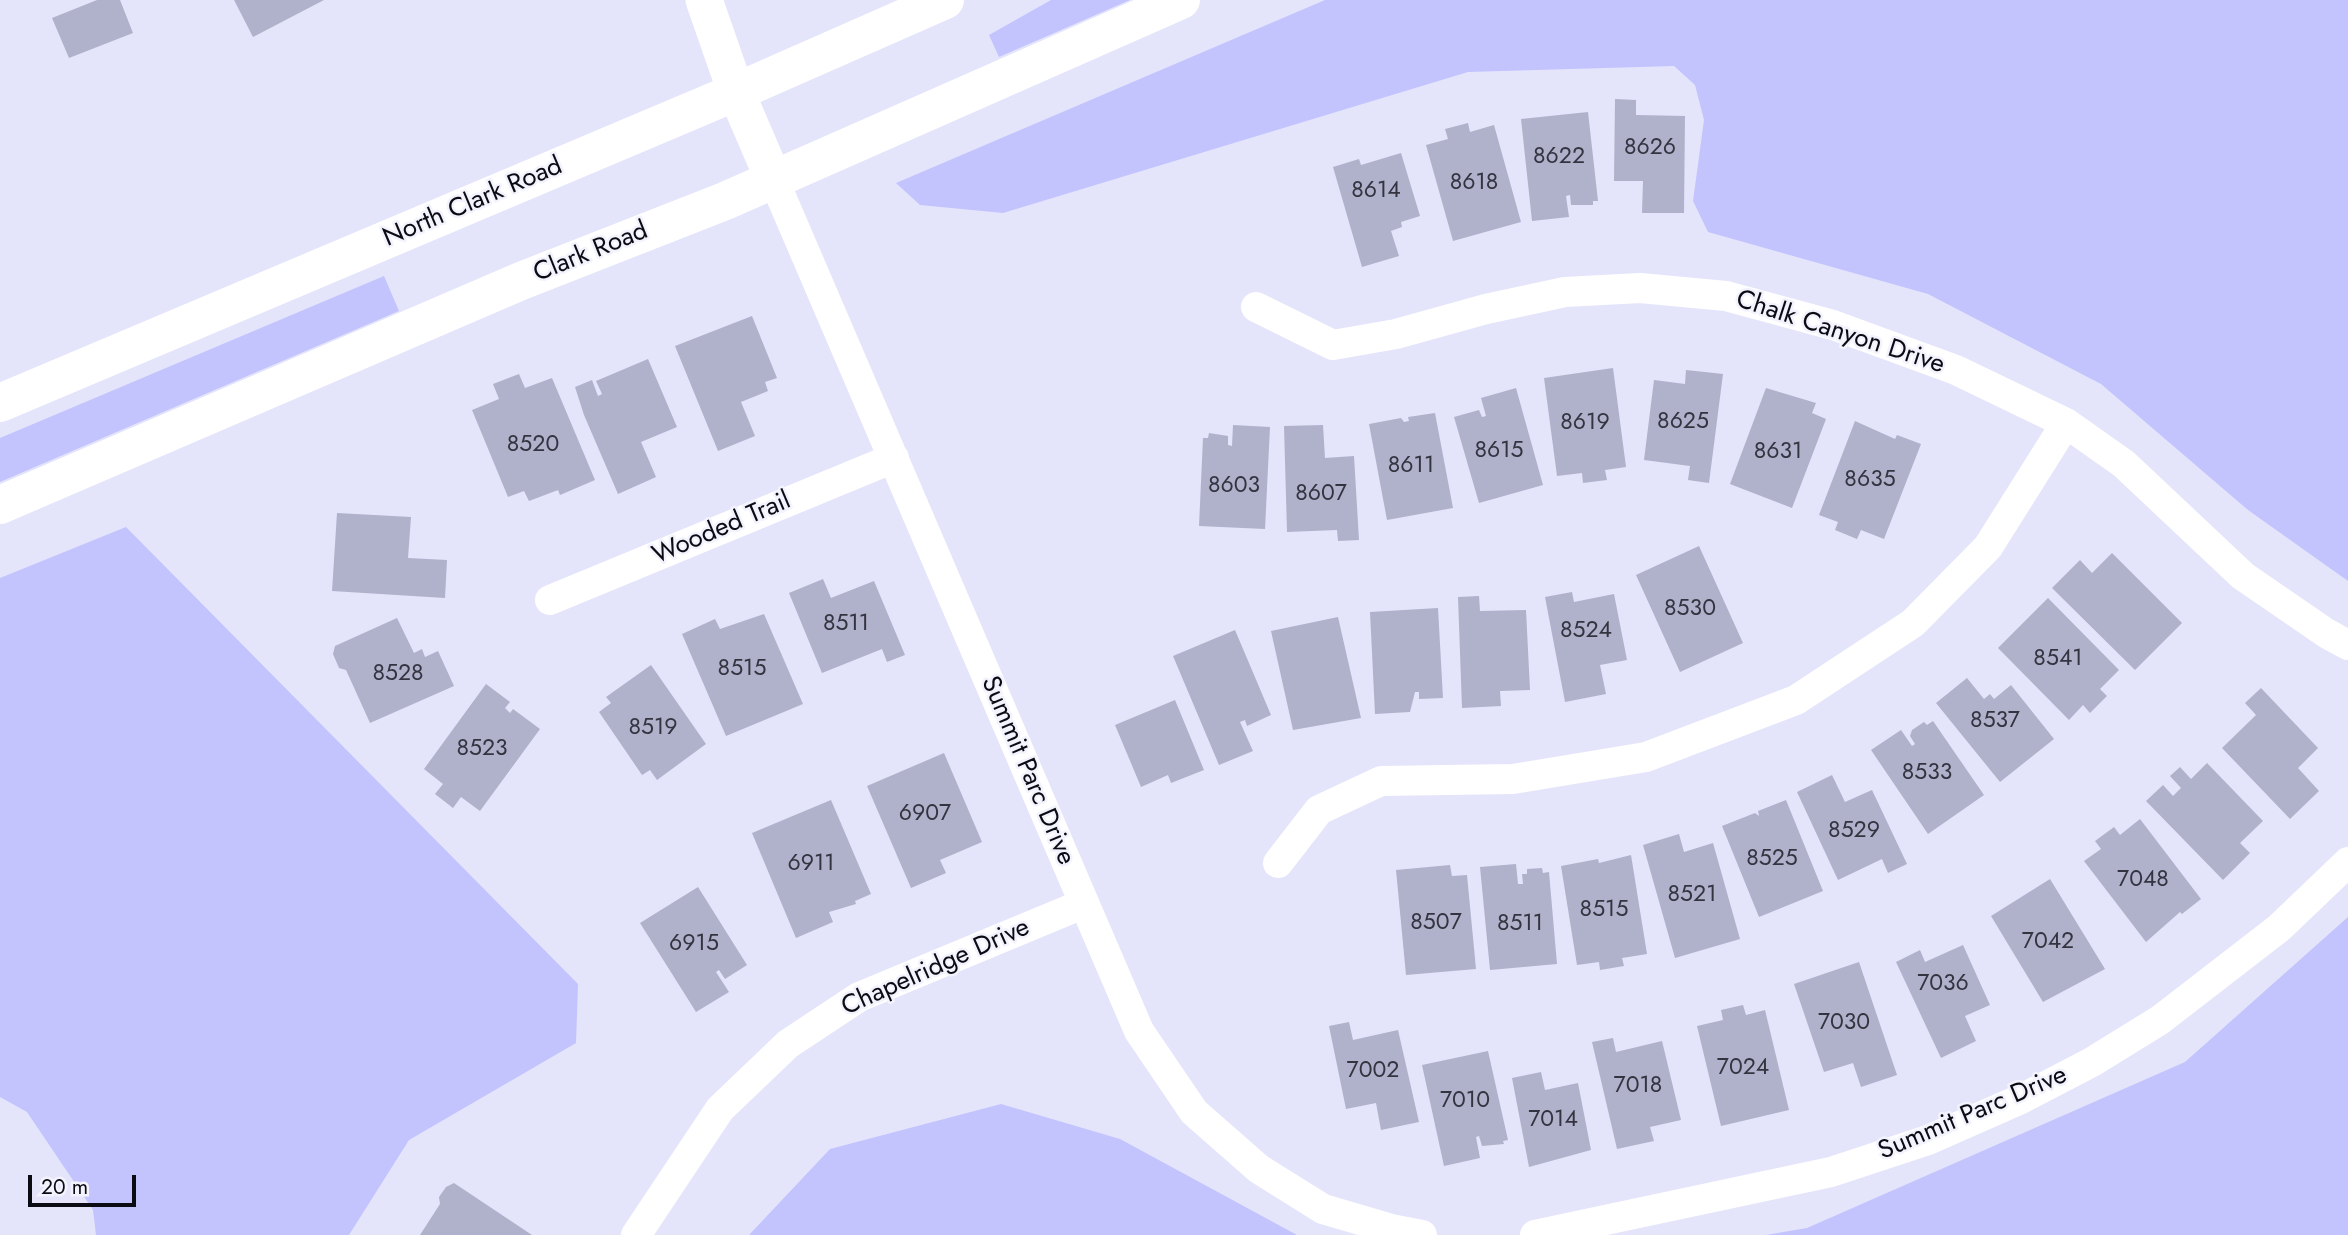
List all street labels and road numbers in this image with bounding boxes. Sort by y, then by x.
street label: North Clark Road [379,151,567,255]
street label: Clark Road [529,216,653,290]
street label: Chalk Canyon Drive [1732,285,1948,381]
street label: Wooded Trail [648,486,796,572]
street label: Summit Parc Drive [973,672,1081,870]
street label: Chapelridge Drive [837,913,1035,1023]
street label: Summit Parc Drive [1874,1060,2072,1168]

